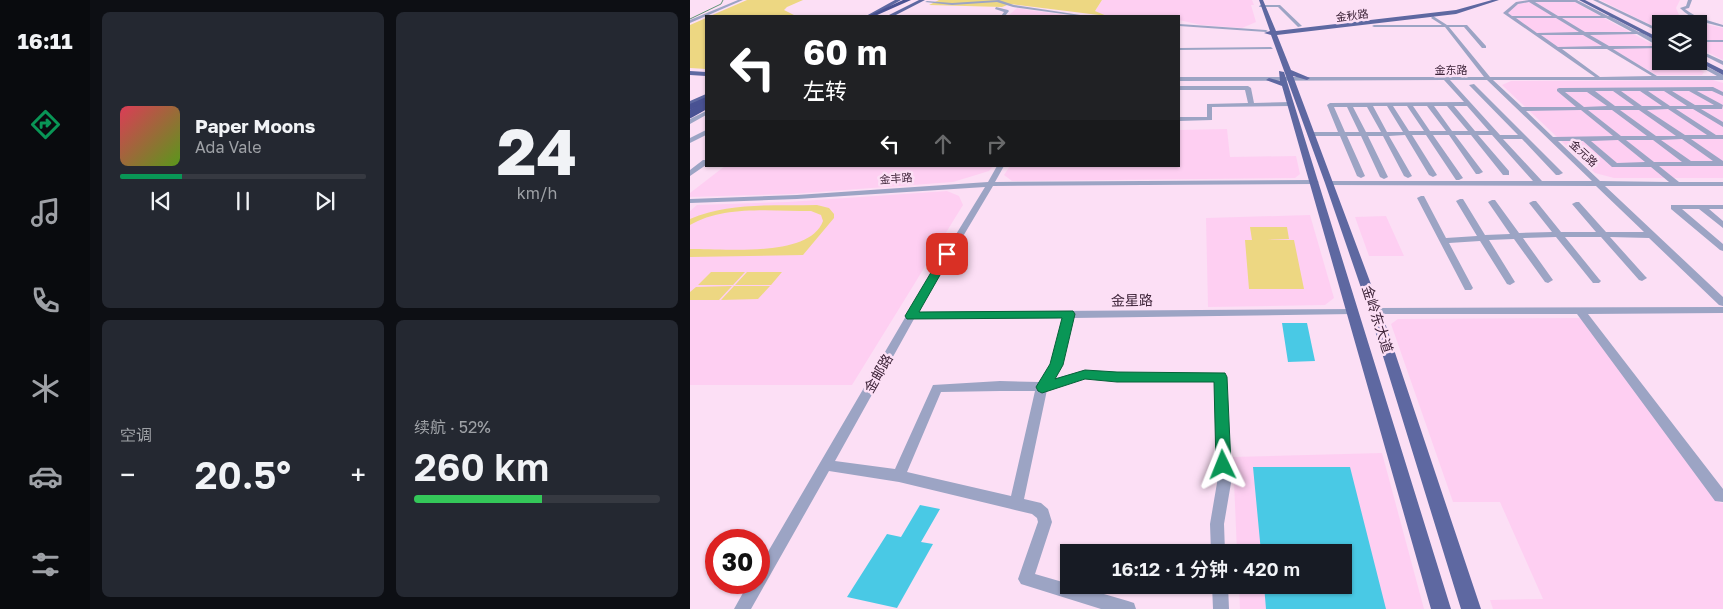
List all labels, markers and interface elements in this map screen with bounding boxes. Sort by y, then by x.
street label: 金秋路 [1335,7,1369,23]
map controls [1652,15,1707,70]
button: layers [1652,15,1707,70]
text: 16:11 [17,27,73,54]
text: 60 m [803,31,887,73]
icon: left [720,35,785,100]
street label: 金东路 [1435,63,1468,76]
text: 左转 [803,77,847,104]
icon: directions [28,107,63,142]
text: 24 [497,111,577,189]
text: Paper Moons [195,114,315,137]
icon: left [876,130,904,158]
icon: ahead [929,130,957,158]
icon: right [982,130,1010,158]
text: Ada Vale [195,137,261,157]
street label: 金元路 [1567,137,1601,169]
street label: 金丰路 [879,170,913,186]
text: km/h [517,183,557,203]
icon: previous [147,187,175,215]
icon: pause [229,187,257,215]
icon: next [311,187,339,215]
icon: music [28,195,63,230]
pin [926,233,968,275]
icon: arrive [933,240,961,268]
icon: phone [28,283,63,318]
street label: 金岭东大道 [1359,283,1397,355]
street label: 金星路 [1111,291,1153,309]
street label: 金邮路 [860,351,896,395]
icon: climate [28,371,63,406]
text: 续航 · 52% [414,417,491,437]
text: 空调 [120,425,152,445]
position arrow [1196,438,1248,490]
text: 260 km [414,444,549,489]
text: 20.5° [195,452,291,497]
text: − [120,458,135,491]
text: + [351,458,366,491]
icon: car [28,459,63,494]
speed limit sign: 30 [705,529,770,594]
icon: filters [28,547,63,582]
text: 16:12 · 1 分钟 · 420 m [1112,557,1300,580]

